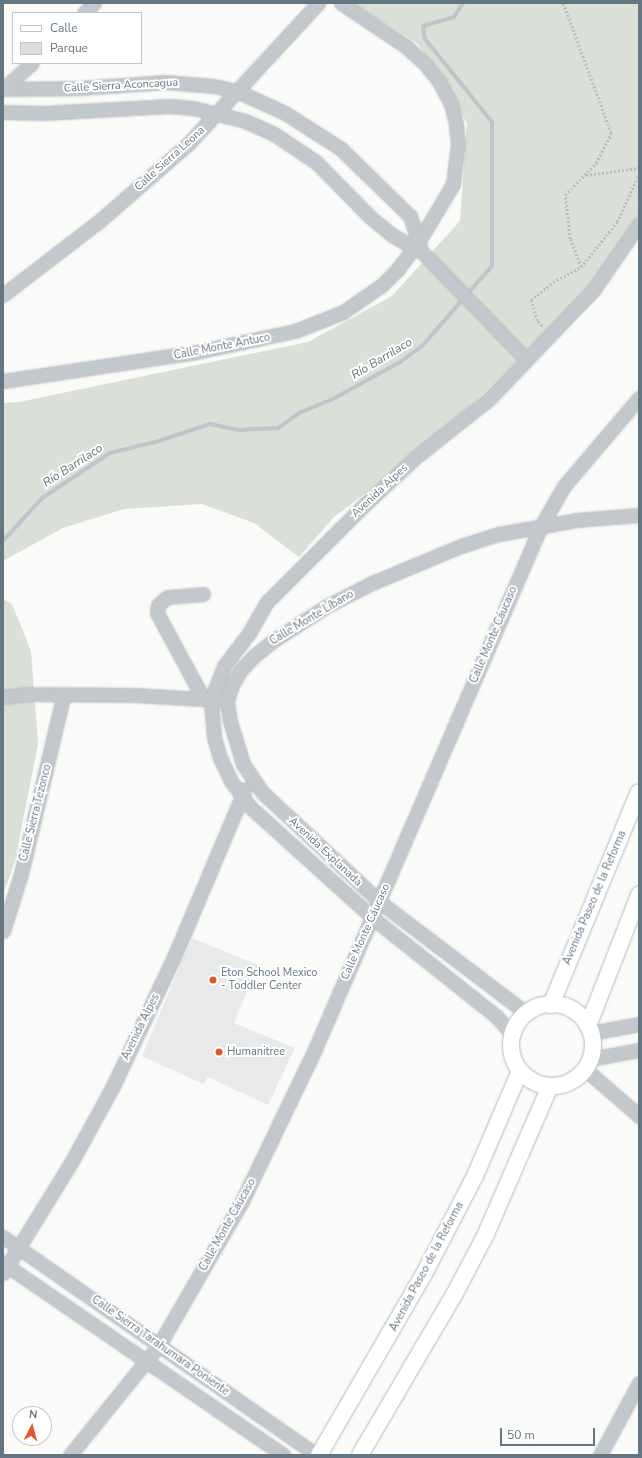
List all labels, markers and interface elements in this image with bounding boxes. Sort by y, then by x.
legend [12,12,142,64]
text: Calle [50,20,78,36]
text: Parque [50,40,88,56]
street label: Calle Sierra Aconcagua [63,76,179,96]
street label: Calle Sierra Leona [132,124,208,194]
street label: Calle Monte Antuco [173,331,271,363]
water label: Río Barrilaco [349,335,415,383]
water label: Río Barrilaco [40,441,106,491]
street label: Avenida Alpes [349,462,411,520]
street label: Calle Monte Cáucaso [468,585,520,685]
street label: Calle Monte Líbano [268,588,356,648]
street label: Calle Sierra Tezonco [18,763,54,863]
street label: Avenida Explanada [286,815,364,889]
street label: Avenida Paseo de la Reforma [561,829,629,967]
street label: Calle Monte Cáucaso [339,882,393,982]
place label: Eton School Mexico - Toddler Center [221,967,317,993]
marker: Eton School Mexico - Toddler Center [208,975,218,985]
street label: Avenida Alpes [119,992,163,1062]
place label: Humanitree [227,1045,285,1059]
marker: Humanitree [214,1047,224,1057]
street label: Calle Monte Cáucaso [197,1176,259,1274]
street label: Avenida Paseo de la Reforma [387,1200,467,1334]
street label: Calle Sierra Tarahumara Poniente [89,1293,231,1399]
north arrow [12,1406,52,1446]
text: N [28,1407,38,1422]
scale bar [502,1420,597,1446]
text: 50 m [507,1427,535,1443]

